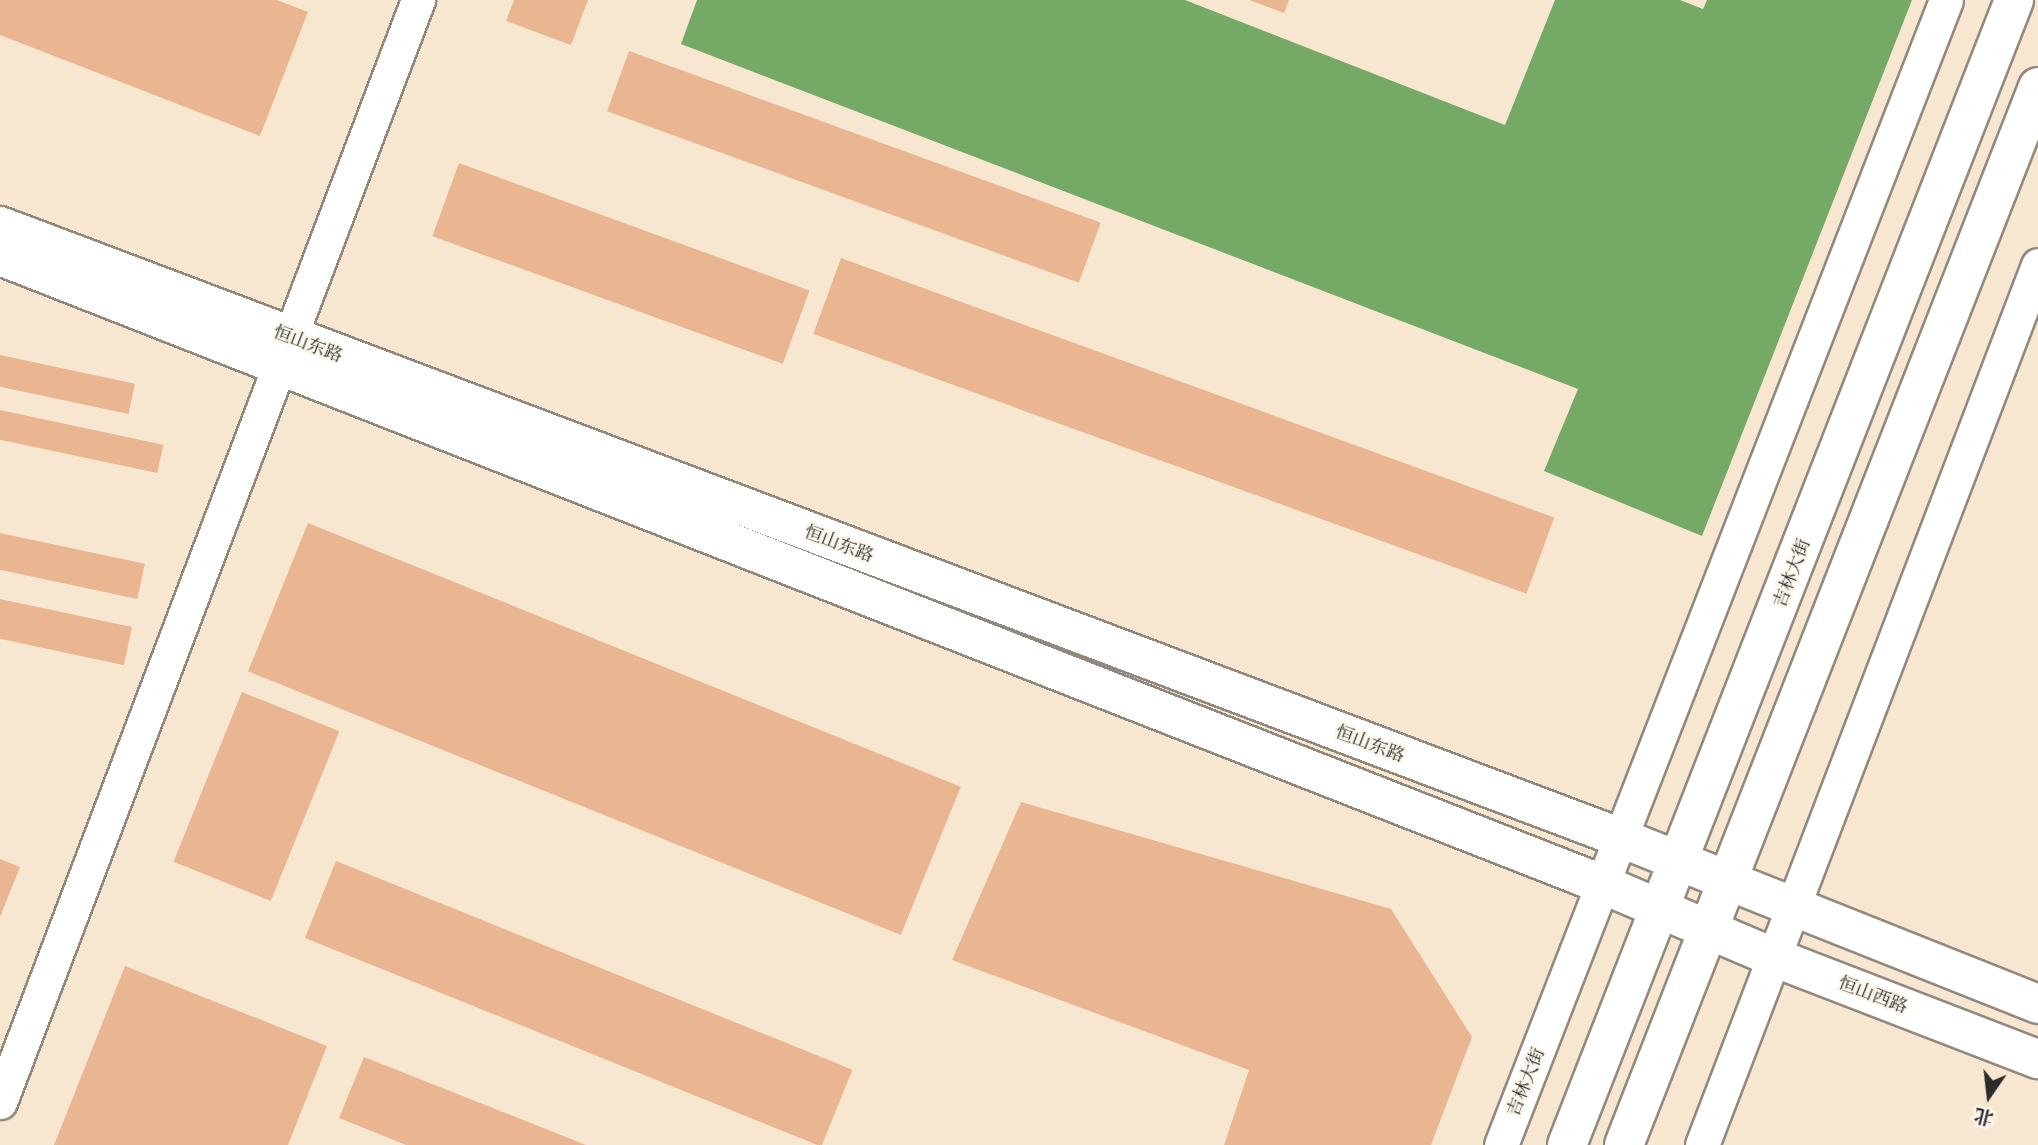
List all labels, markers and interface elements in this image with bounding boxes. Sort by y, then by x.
street label: 恒山东路 [271,321,345,367]
street label: 恒山东路 [802,521,876,567]
street label: 吉林大街 [1769,536,1815,610]
street label: 恒山东路 [1333,721,1407,767]
street label: 恒山西路 [1836,972,1910,1018]
street label: 吉林大街 [1503,1045,1549,1119]
north arrow [1954,1061,2024,1131]
text: 北 [1972,1103,1996,1130]

